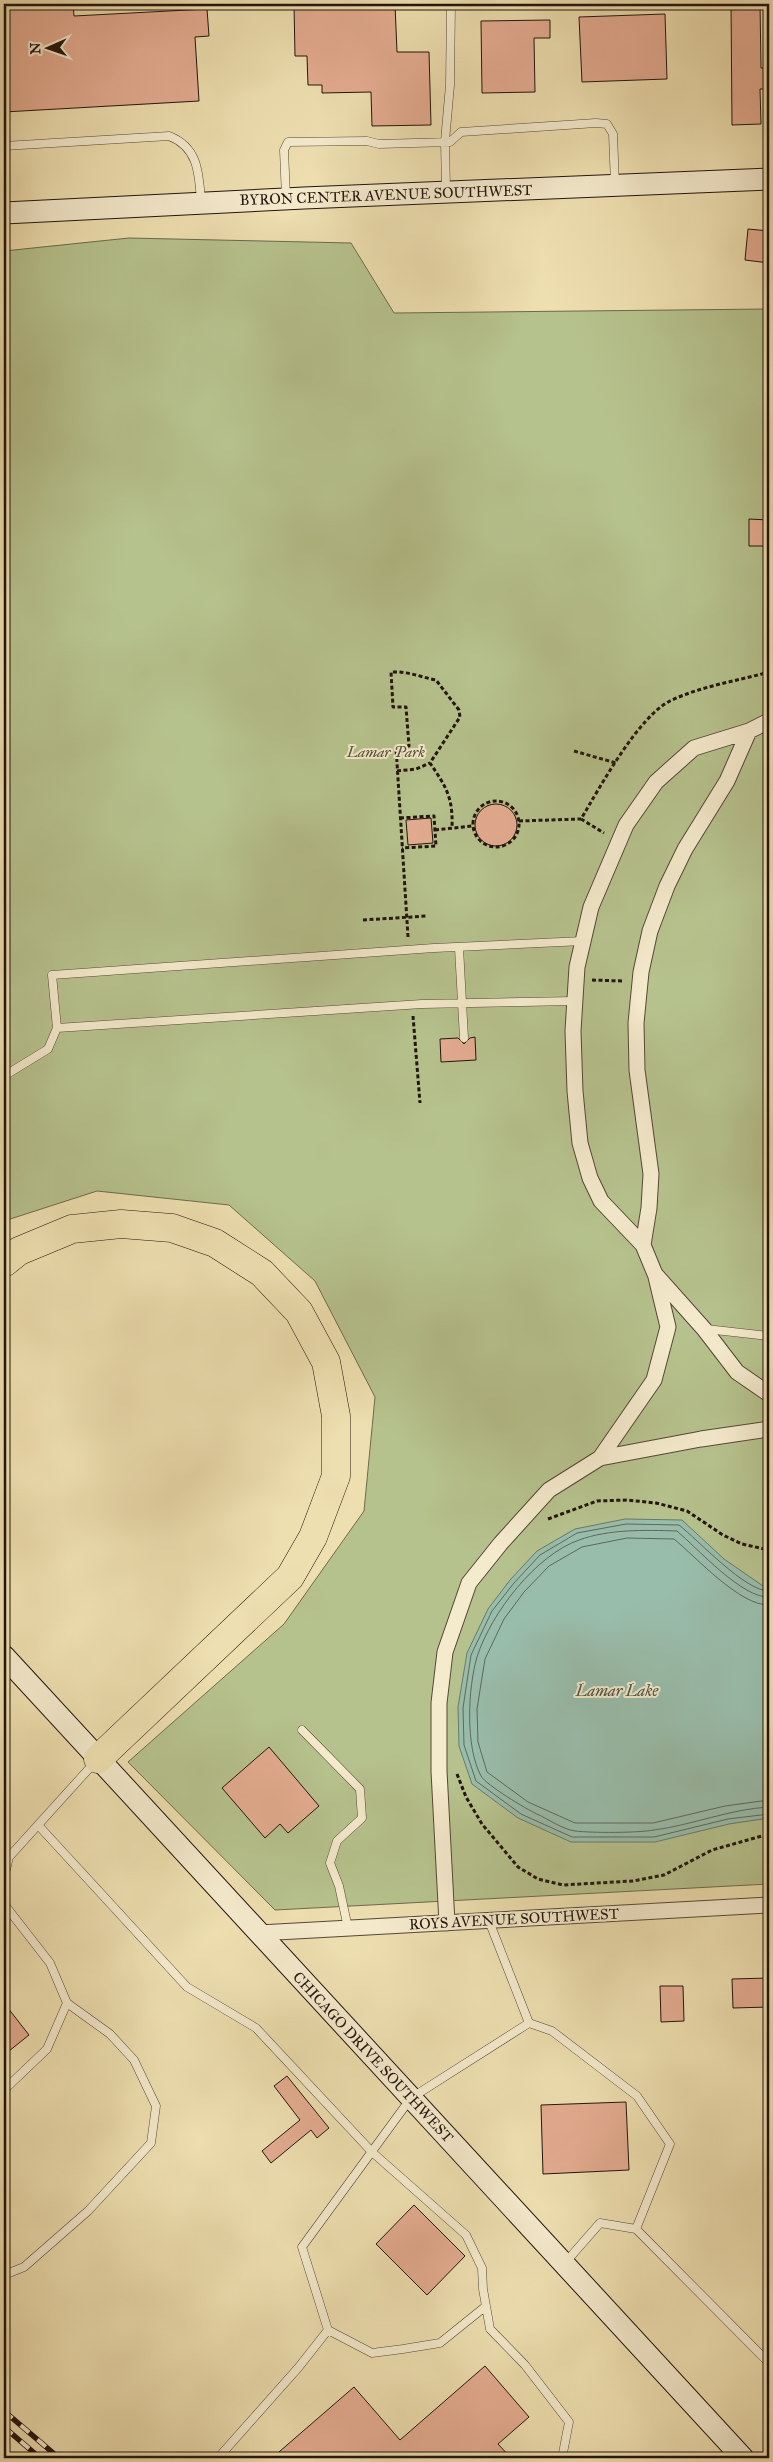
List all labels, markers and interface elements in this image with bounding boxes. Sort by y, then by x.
north arrow [22,22,72,72]
text: N [27,42,44,55]
street label: BYRON CENTER AVENUE SOUTHWEST [239,181,533,209]
park label: Lamar Park [346,743,425,761]
water label: Lamar Lake [575,1681,659,1700]
street label: ROYS AVENUE SOUTHWEST [409,1905,619,1933]
street label: CHICAGO DRIVE SOUTHWEST [289,1968,457,2146]

